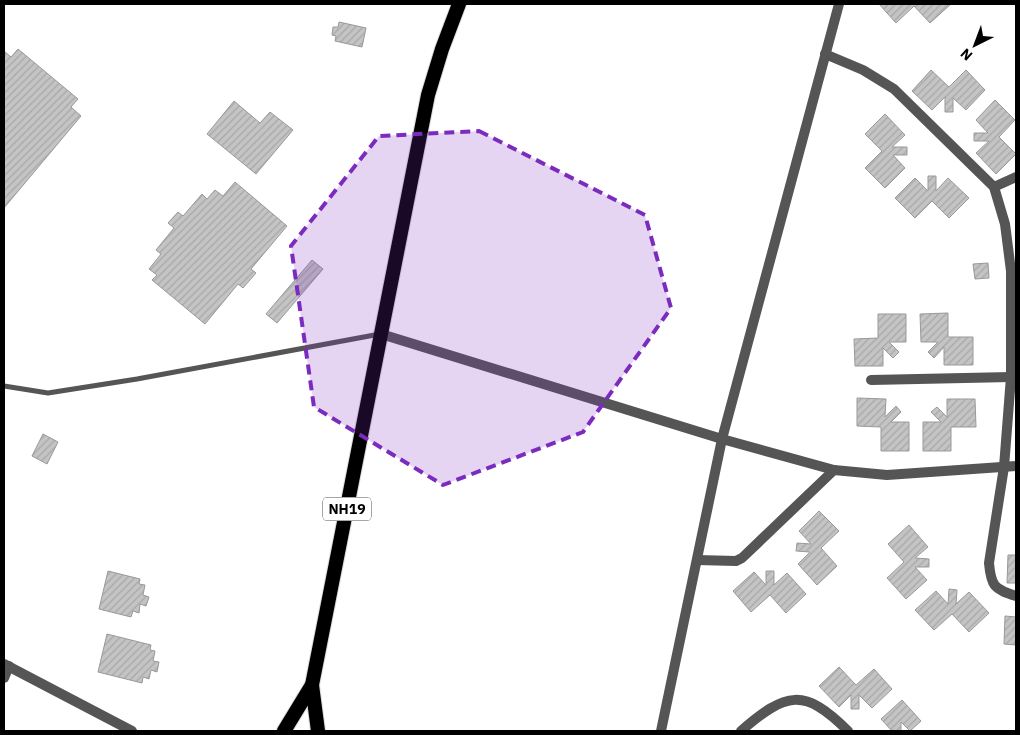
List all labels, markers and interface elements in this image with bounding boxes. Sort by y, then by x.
north arrow [950,20,1000,70]
text: N [957,45,976,65]
road number: NH19 [323,498,371,520]

